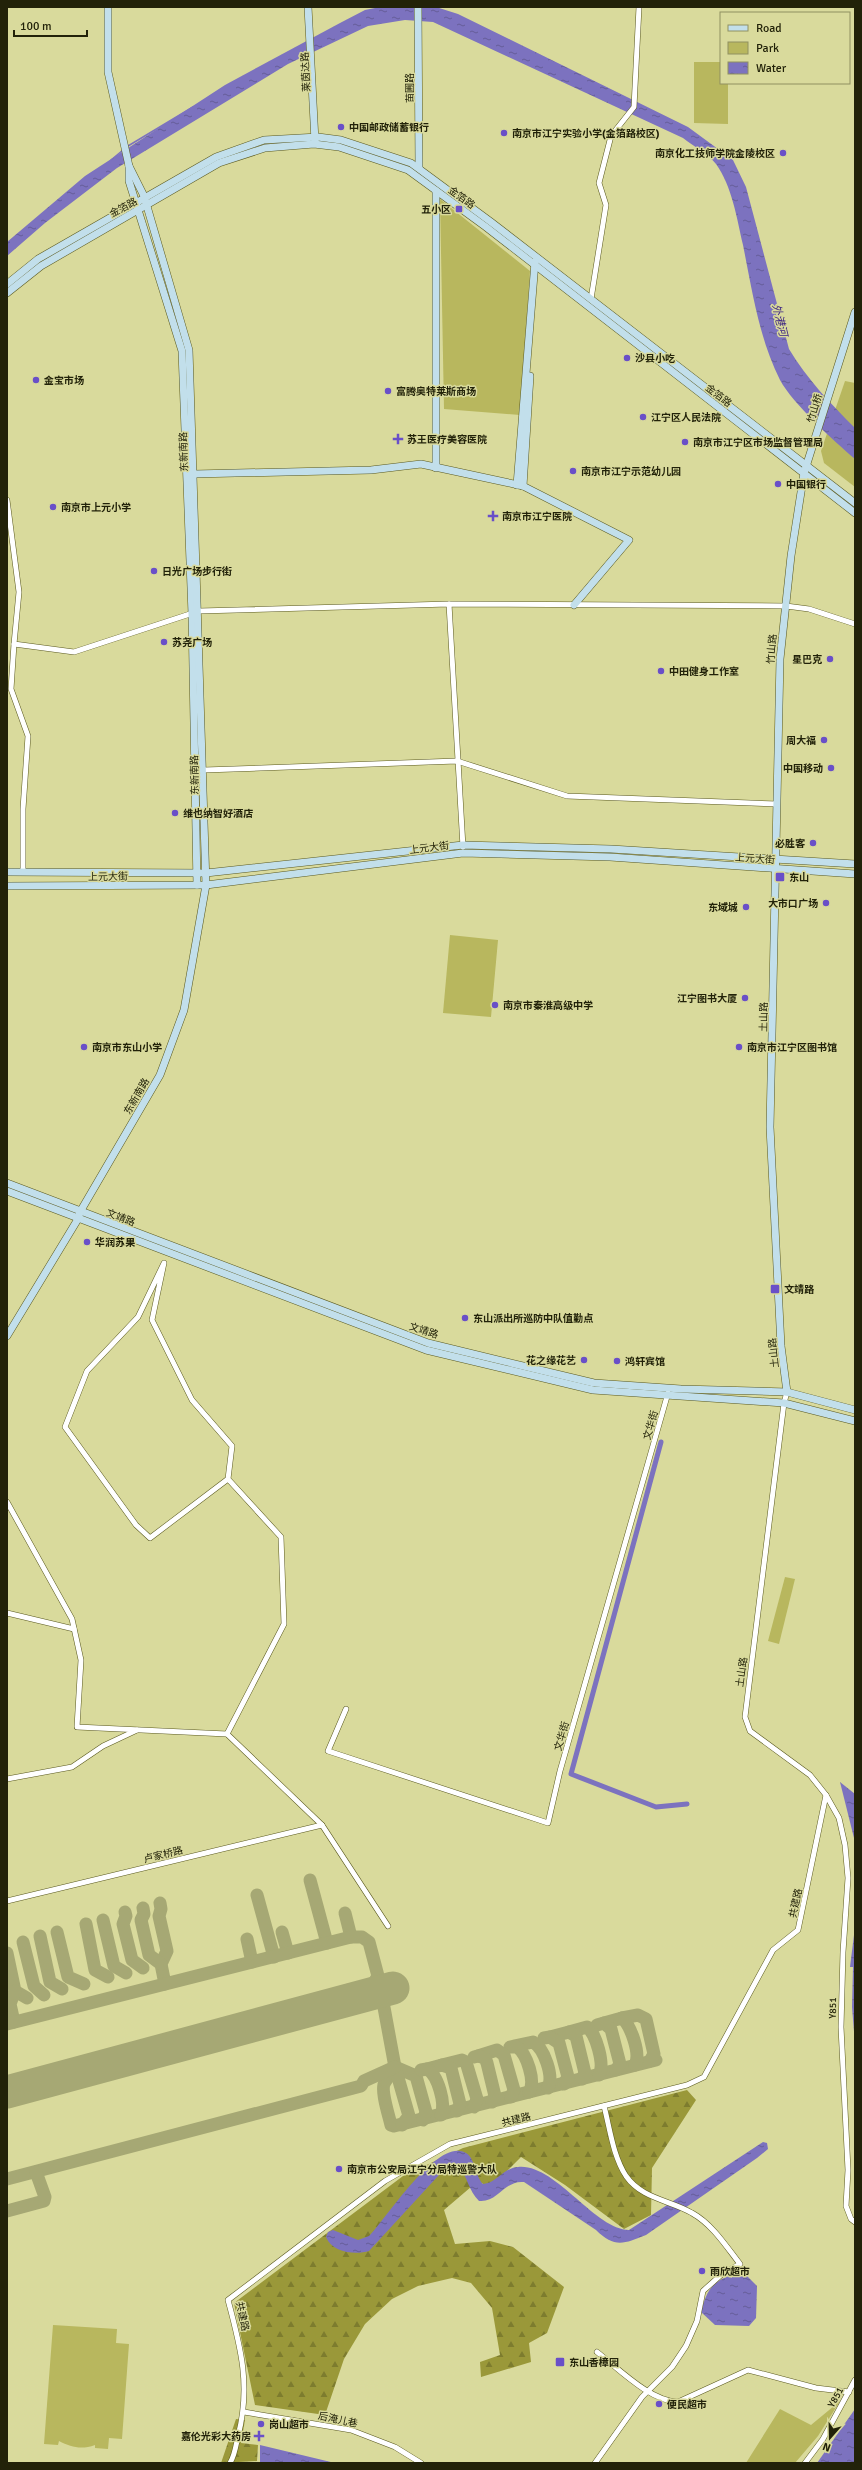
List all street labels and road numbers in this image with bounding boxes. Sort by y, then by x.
street label: 莱茵达路 [299,52,313,92]
street label: 苗圃路 [404,73,416,103]
street label: 金箔路 [446,184,477,211]
street label: 金箔路 [107,196,140,220]
street label: 金箔路 [703,382,734,410]
street label: 竹山桥 [805,392,825,424]
street label: 东新南路 [177,432,191,472]
street label: 竹山路 [765,634,779,665]
street label: 东新南路 [189,755,201,795]
street label: 上元大街 [409,840,450,856]
street label: 上元大街 [735,852,775,866]
street label: 上元大街 [88,871,128,883]
street label: 土山路 [758,1002,770,1032]
street label: 东新南路 [122,1076,152,1117]
street label: 文靖路 [104,1207,137,1229]
street label: 文靖路 [408,1321,440,1341]
street label: 土山路 [766,1337,782,1368]
street label: 文华街 [641,1409,661,1441]
street label: 土山路 [734,1656,750,1688]
street label: 文华街 [552,1720,572,1752]
street label: 卢家桥路 [142,1844,184,1866]
street label: 共建路 [787,1887,805,1919]
street label: Y851 [827,1997,839,2019]
street label: 共建路 [500,2111,532,2129]
street label: 共建路 [233,2300,251,2332]
street label: Y851 [825,2385,846,2410]
street label: 后淹儿巷 [317,2410,359,2430]

